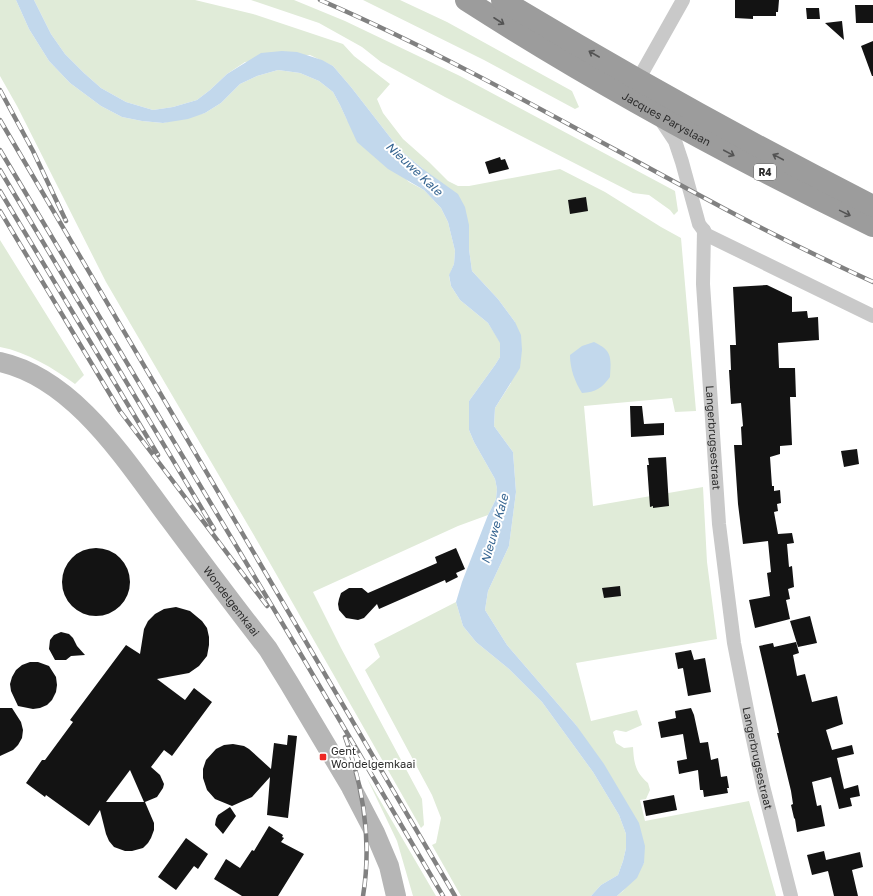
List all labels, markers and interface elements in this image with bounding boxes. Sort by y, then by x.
one-way arrow [493,17,504,25]
one-way arrow [588,50,600,58]
street label: Jacques Paryslaan [620,89,713,148]
water label: Nieuwe Kale [383,139,446,199]
one-way arrow [723,150,735,158]
one-way arrow [772,153,784,161]
road number: R4 [754,164,776,180]
one-way arrow [839,210,851,217]
street label: Langerbrugsestraat [704,385,724,490]
water label: Nieuwe Kale [477,491,512,565]
street label: Wondelgemkaai [201,563,263,639]
street label: Langerbrugsestraat [741,706,776,811]
place label: Gent Wondelgemkaai [331,744,415,770]
marker: Gent Wondelgemkaai [318,752,328,762]

